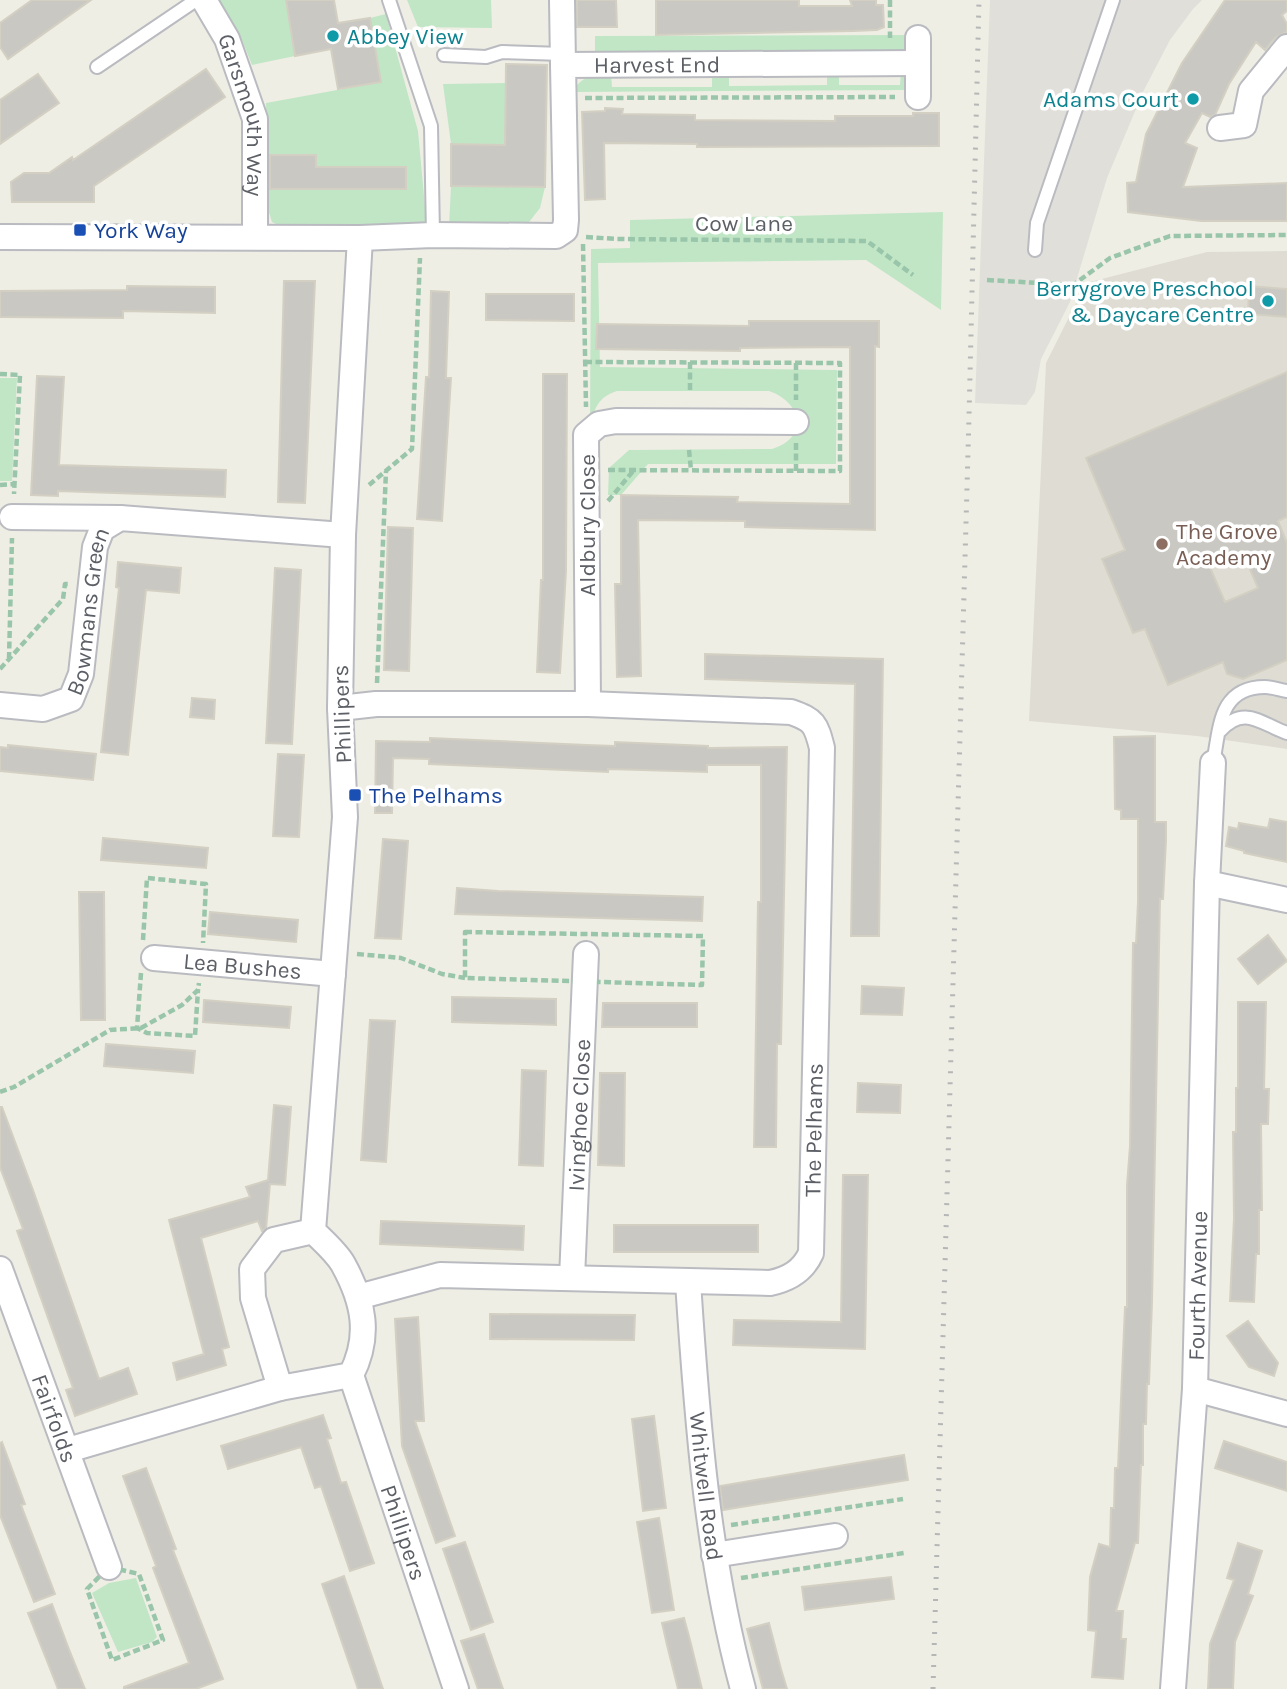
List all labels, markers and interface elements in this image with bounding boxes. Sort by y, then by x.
place label: Abbey View [347,23,464,50]
marker: Abbey View [325,28,341,44]
street label: Garsmouth Way [213,30,270,197]
street label: Harvest End [594,51,720,78]
place label: Adams Court [1043,86,1179,113]
marker: Adams Court [1185,91,1201,107]
street label: Cow Lane [695,210,793,237]
place label: York Way [94,217,188,244]
marker: York Way [72,222,88,238]
place label: Berrygrove Preschool & Daycare Centre [1036,275,1254,328]
marker: Berrygrove Preschool & Daycare Centre [1260,293,1276,309]
street label: Aldbury Close [574,454,601,596]
place label: The Grove Academy [1176,518,1278,571]
street label: Bowmans Green [60,523,115,699]
marker: The Grove Academy [1154,536,1170,552]
street label: Phillipers [327,664,357,764]
place label: The Pelhams [369,782,503,809]
marker: The Pelhams [347,787,363,803]
street label: Lea Bushes [182,947,303,985]
street label: Ivinghoe Close [562,1038,596,1192]
street label: The Pelhams [799,1063,829,1197]
street label: Fourth Avenue [1182,1211,1213,1361]
street label: Fairfolds [26,1370,83,1466]
street label: Whitwell Road [684,1411,729,1563]
street label: Phillipers [375,1481,432,1584]

